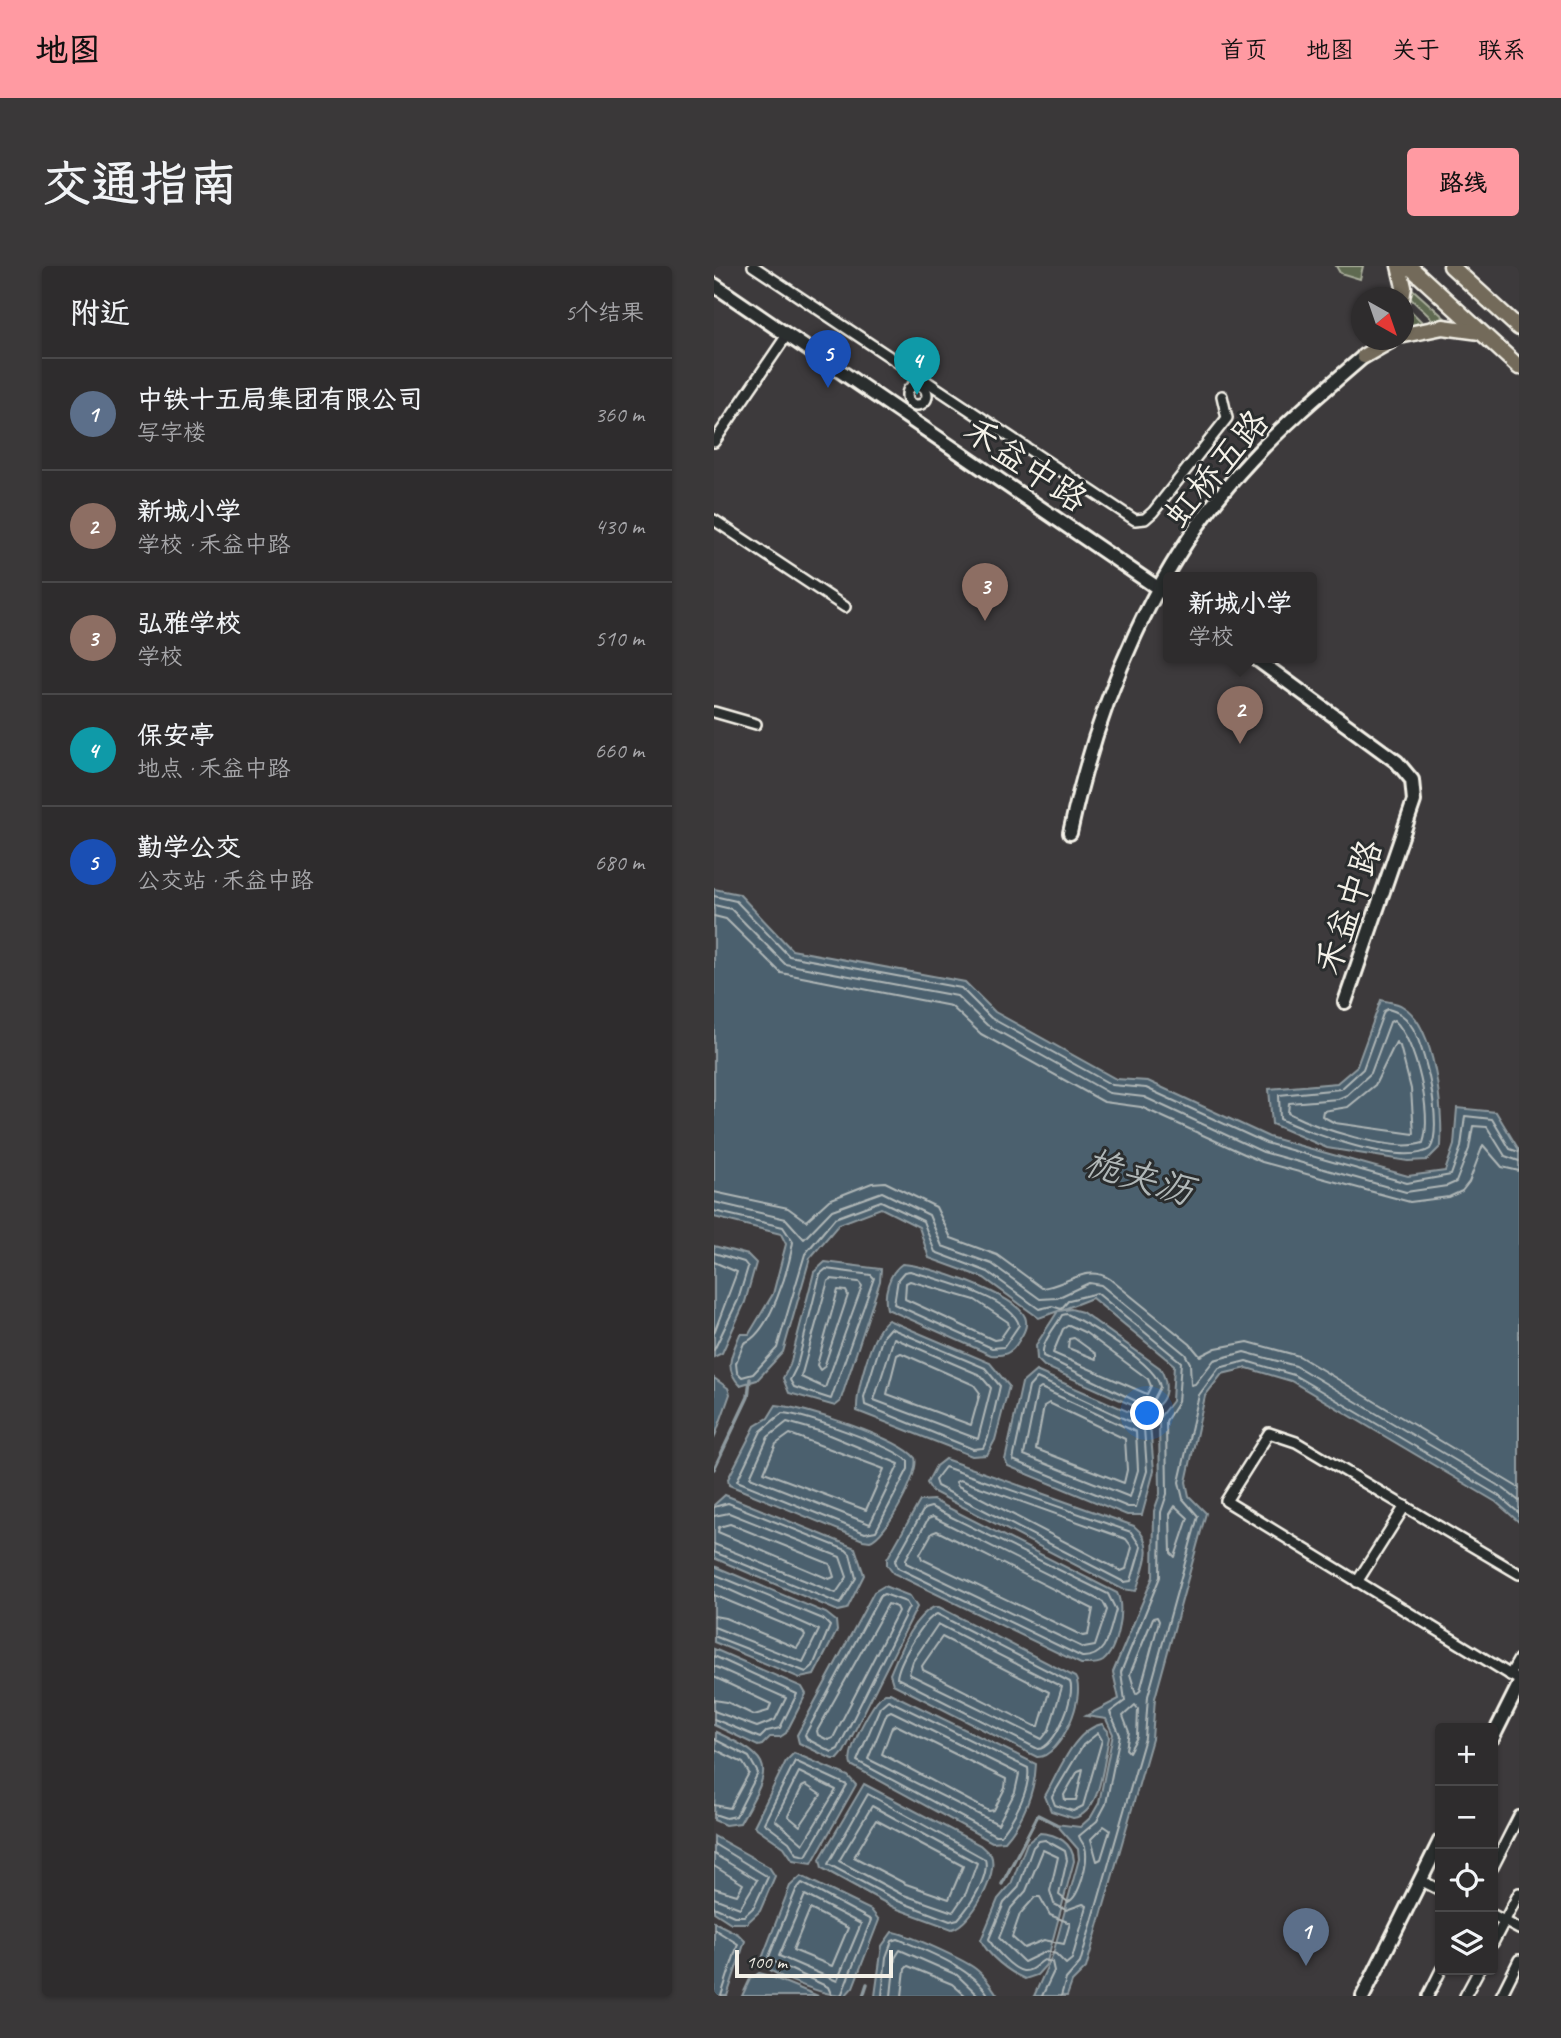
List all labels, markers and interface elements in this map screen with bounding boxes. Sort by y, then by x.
text: 地图 [35,29,101,71]
text: 首页 [1220,35,1268,65]
text: 地图 [1306,35,1354,65]
text: 关于 [1392,35,1440,65]
text: 联系 [1478,35,1526,65]
button: 路线 [1407,148,1519,216]
text: 交通指南 [42,153,238,215]
north arrow [1351,287,1414,350]
text: 附近 [70,294,130,332]
text: 5个结果 [565,298,644,327]
pin: 5 [805,330,851,388]
pin: 4 [894,337,940,395]
text: 中铁十五局集团有限公司 [137,383,423,416]
text: 1 [88,400,98,429]
text: 360 m [595,400,644,429]
street label: 虹桥五路 [1154,400,1279,536]
street label: 禾益中路 [955,407,1096,522]
text: 写字楼 [137,418,206,447]
text: 新城小学 [137,495,241,528]
text: 2 [88,512,98,541]
text: 430 m [595,512,644,541]
text: 学校 · 禾益中路 [137,530,290,559]
pin: 3 [962,563,1008,621]
popup [1163,572,1317,663]
text: 新城小学 [1188,587,1292,620]
text: 弘雅学校 [137,607,241,640]
text: 学校 [1188,622,1234,651]
text: 3 [88,624,98,653]
text: 510 m [595,624,644,653]
text: 学校 [137,642,183,671]
pin: 2 [1217,686,1263,744]
text: 保安亭 [137,719,215,752]
text: 4 [88,736,98,765]
text: 660 m [595,736,644,765]
text: 地点 · 禾益中路 [137,754,290,783]
text: 勤学公交 [137,831,241,864]
street label: 禾益中路 [1304,834,1393,981]
text: 5 [88,848,98,877]
text: 680 m [595,848,644,877]
text: 公交站 · 禾益中路 [137,866,313,895]
water label: 桅夹沥 [1079,1138,1203,1216]
your location [1130,1396,1164,1430]
map controls [1435,1723,1498,1975]
button: + [1435,1723,1498,1786]
button: − [1435,1786,1498,1849]
button: locate [1435,1849,1498,1912]
pin: 1 [1283,1908,1329,1966]
button: layers [1435,1912,1498,1975]
scale bar [735,1947,892,1979]
text: 100 m [746,1950,787,1974]

